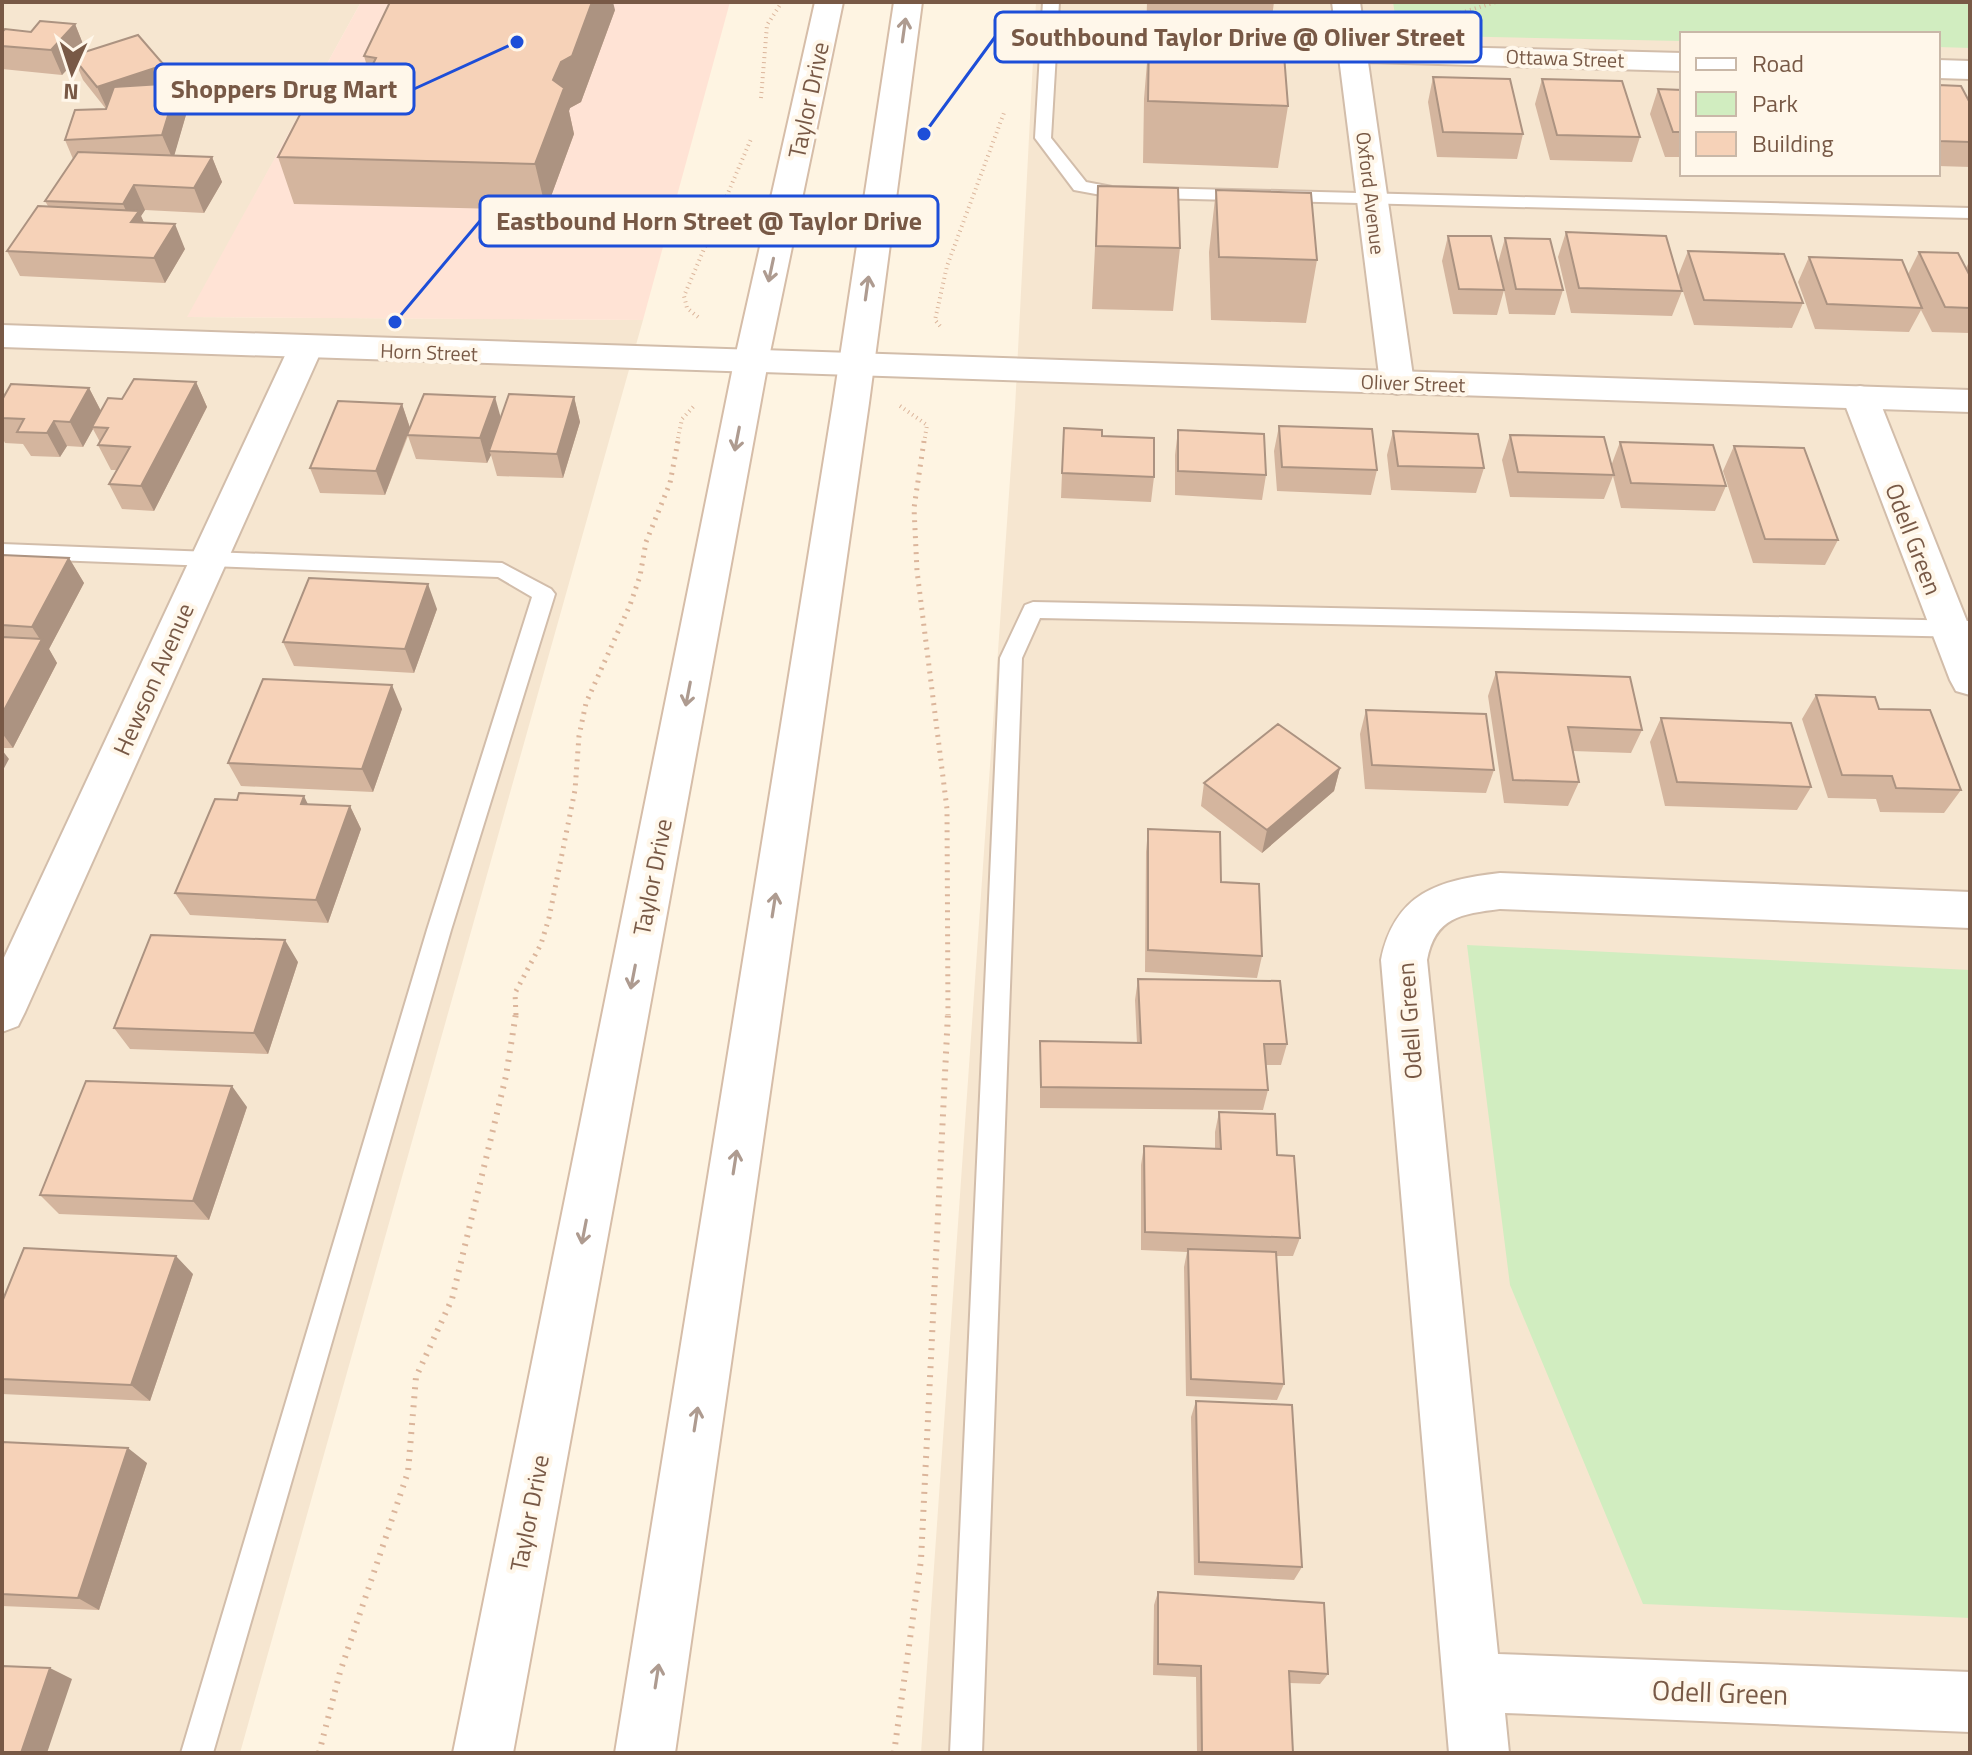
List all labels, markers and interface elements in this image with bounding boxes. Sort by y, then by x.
callout: Southbound Taylor Drive @ Oliver Street [995,12,1481,62]
text: Southbound Taylor Drive @ Oliver Street [1011,17,1465,56]
one-way arrow [897,18,912,44]
north arrow [32,32,112,112]
legend [1680,32,1940,176]
street label: Taylor Drive [778,38,838,162]
street label: Ottawa Street [1505,40,1625,76]
text: Road [1752,45,1804,81]
callout: Shoppers Drug Mart [155,64,414,114]
text: Shoppers Drug Mart [171,69,397,108]
text: N [62,75,79,109]
text: Park [1752,85,1798,121]
text: Building [1752,125,1834,161]
street label: Oxford Avenue [1348,130,1394,256]
callout: Eastbound Horn Street @ Taylor Drive [480,196,938,246]
text: Eastbound Horn Street @ Taylor Drive [496,201,922,240]
one-way arrow [763,257,778,282]
one-way arrow [860,276,875,301]
street label: Horn Street [380,335,478,369]
street label: Oliver Street [1360,366,1466,400]
one-way arrow [728,425,743,451]
street label: Odell Green [1876,478,1952,600]
street label: Hewson Avenue [103,597,203,761]
one-way arrow [679,681,694,706]
street label: Taylor Drive [623,816,681,938]
one-way arrow [768,893,783,918]
street label: Odell Green [1387,961,1431,1081]
one-way arrow [625,963,640,989]
one-way arrow [728,1150,743,1175]
one-way arrow [575,1219,590,1244]
one-way arrow [689,1407,704,1432]
street label: Taylor Drive [500,1452,558,1574]
one-way arrow [650,1664,665,1689]
street label: Odell Green [1651,1668,1789,1716]

